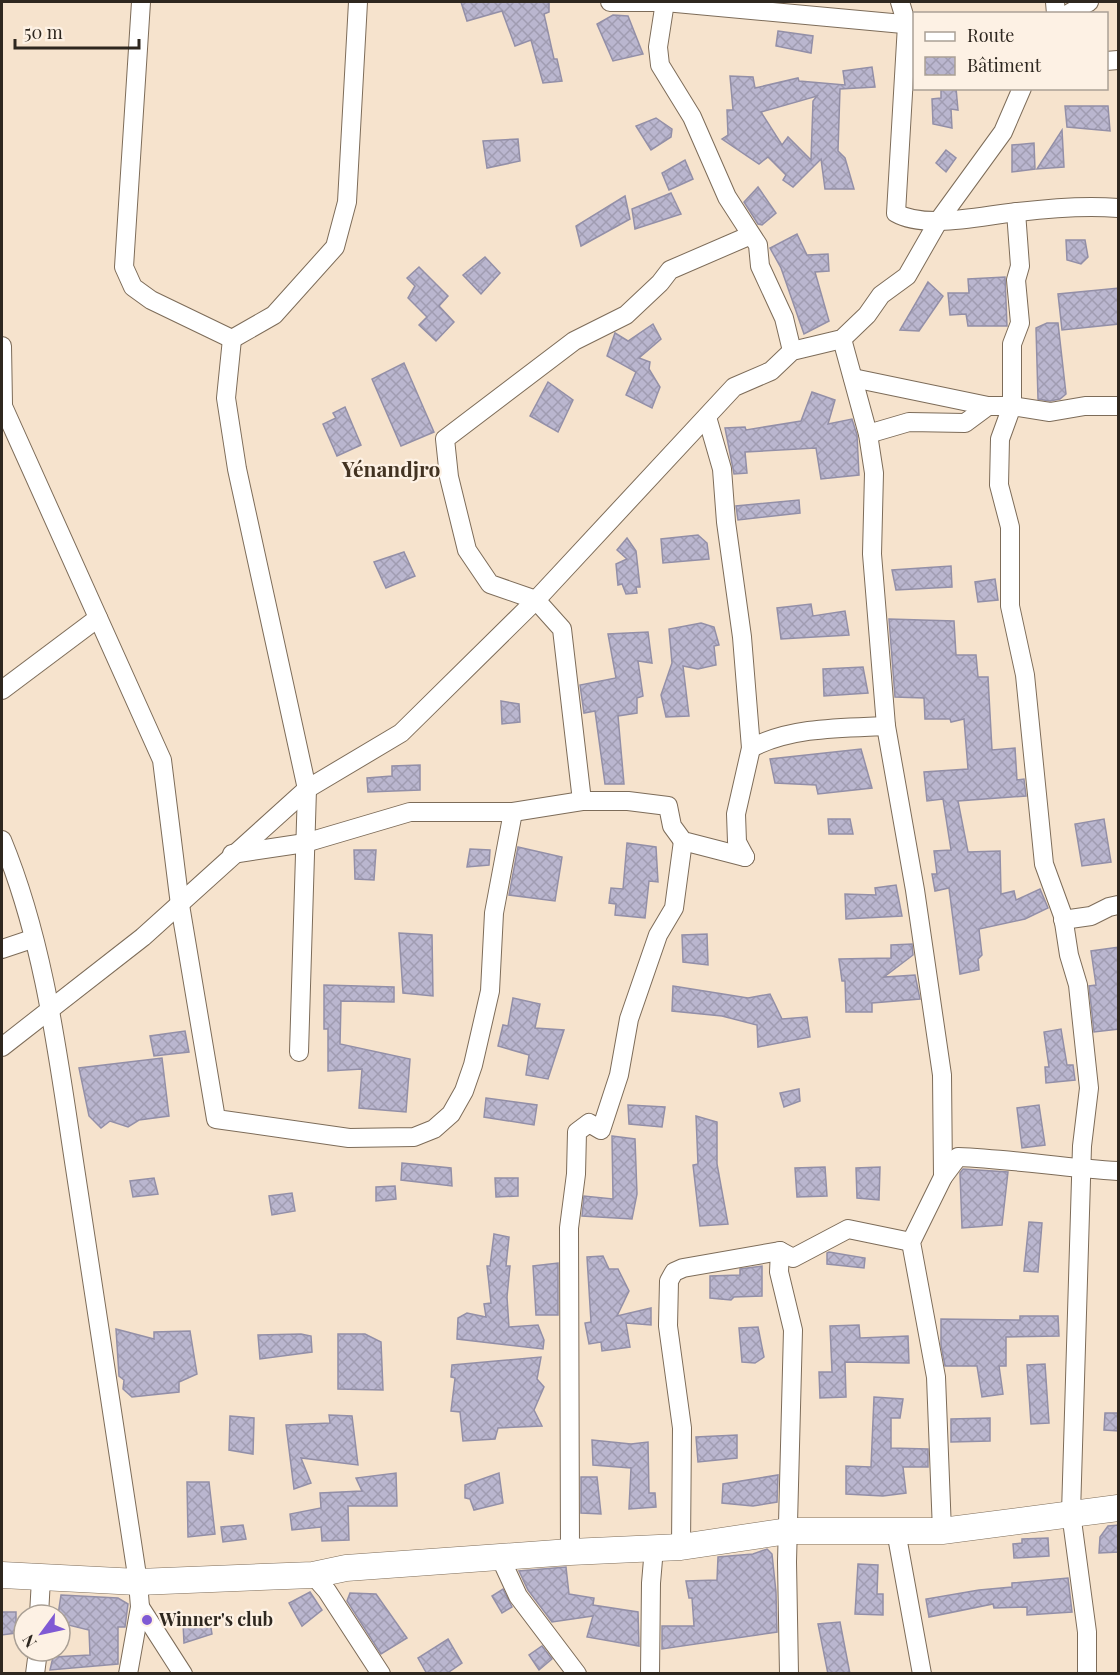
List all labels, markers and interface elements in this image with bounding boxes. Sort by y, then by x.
scale bar [15,12,140,50]
legend [913,12,1108,90]
text: 50 m [24,20,63,44]
text: Route [967,23,1014,47]
text: Bâtiment [967,53,1042,77]
district label: Yénandjro [341,454,440,482]
north arrow [12,1603,72,1663]
place label: Winner's club [158,1607,273,1631]
marker: Winner's club [140,1613,154,1627]
text: N [17,1631,41,1652]

